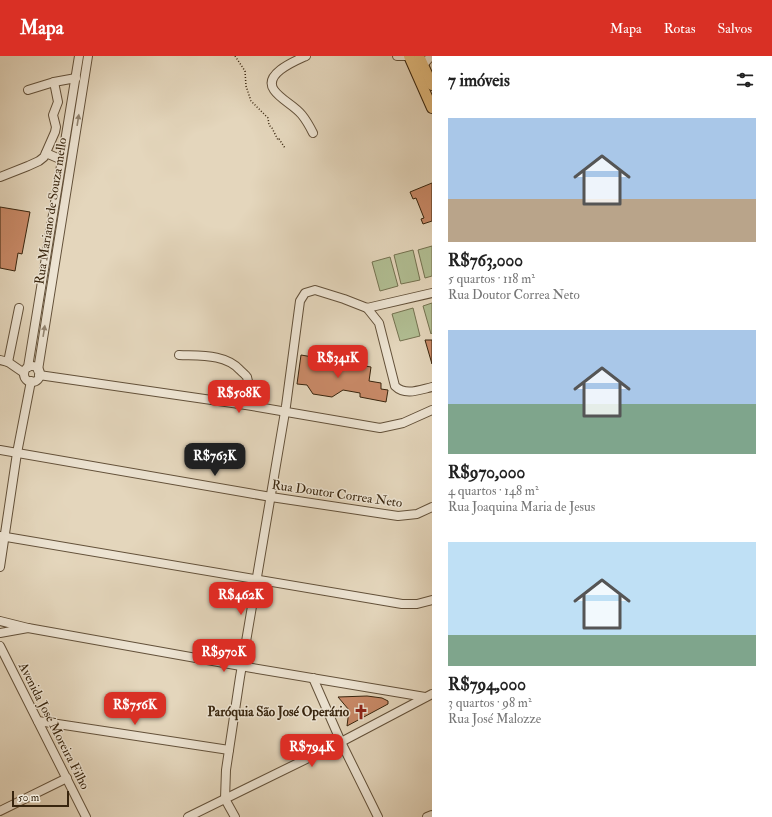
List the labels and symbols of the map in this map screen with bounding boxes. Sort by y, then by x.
one-way arrow [75,114,81,126]
street label: Rua Mariano de Souza mello [31,136,71,286]
one-way arrow [42,325,48,337]
pin: R$341K [305,345,371,379]
pin: R$508K [206,380,272,414]
pin: R$763K [182,443,248,477]
street label: Rua Doutor Correa Neto [271,477,403,511]
pin: R$462K [208,582,274,616]
pin: R$970K [191,639,257,673]
street label: Avenida José Moreira Filho [15,659,93,792]
pin: R$756K [102,692,168,726]
church icon: Paróquia São José Operário [352,703,370,721]
place label: Paróquia São José Operário [208,704,350,721]
pin: R$794K [279,734,345,768]
scale bar [12,789,69,808]

